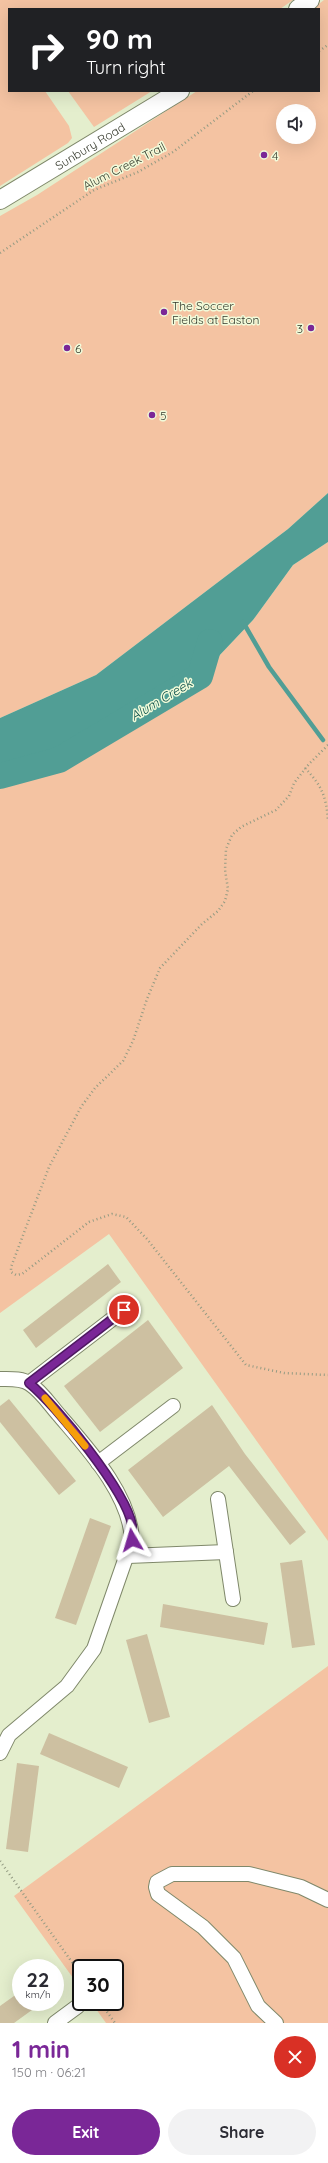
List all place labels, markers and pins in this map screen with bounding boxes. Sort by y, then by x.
place label: 4 [272,148,278,163]
marker: 4 [259,150,269,160]
place label: The Soccer Fields at Easton [172,298,259,327]
marker: The Soccer Fields at Easton [159,307,169,317]
place label: 3 [297,321,303,336]
marker: 3 [306,323,316,333]
place label: 6 [75,341,82,356]
marker: 6 [62,343,72,353]
place label: 5 [160,408,167,423]
marker: 5 [147,410,157,420]
pin [107,1293,141,1327]

